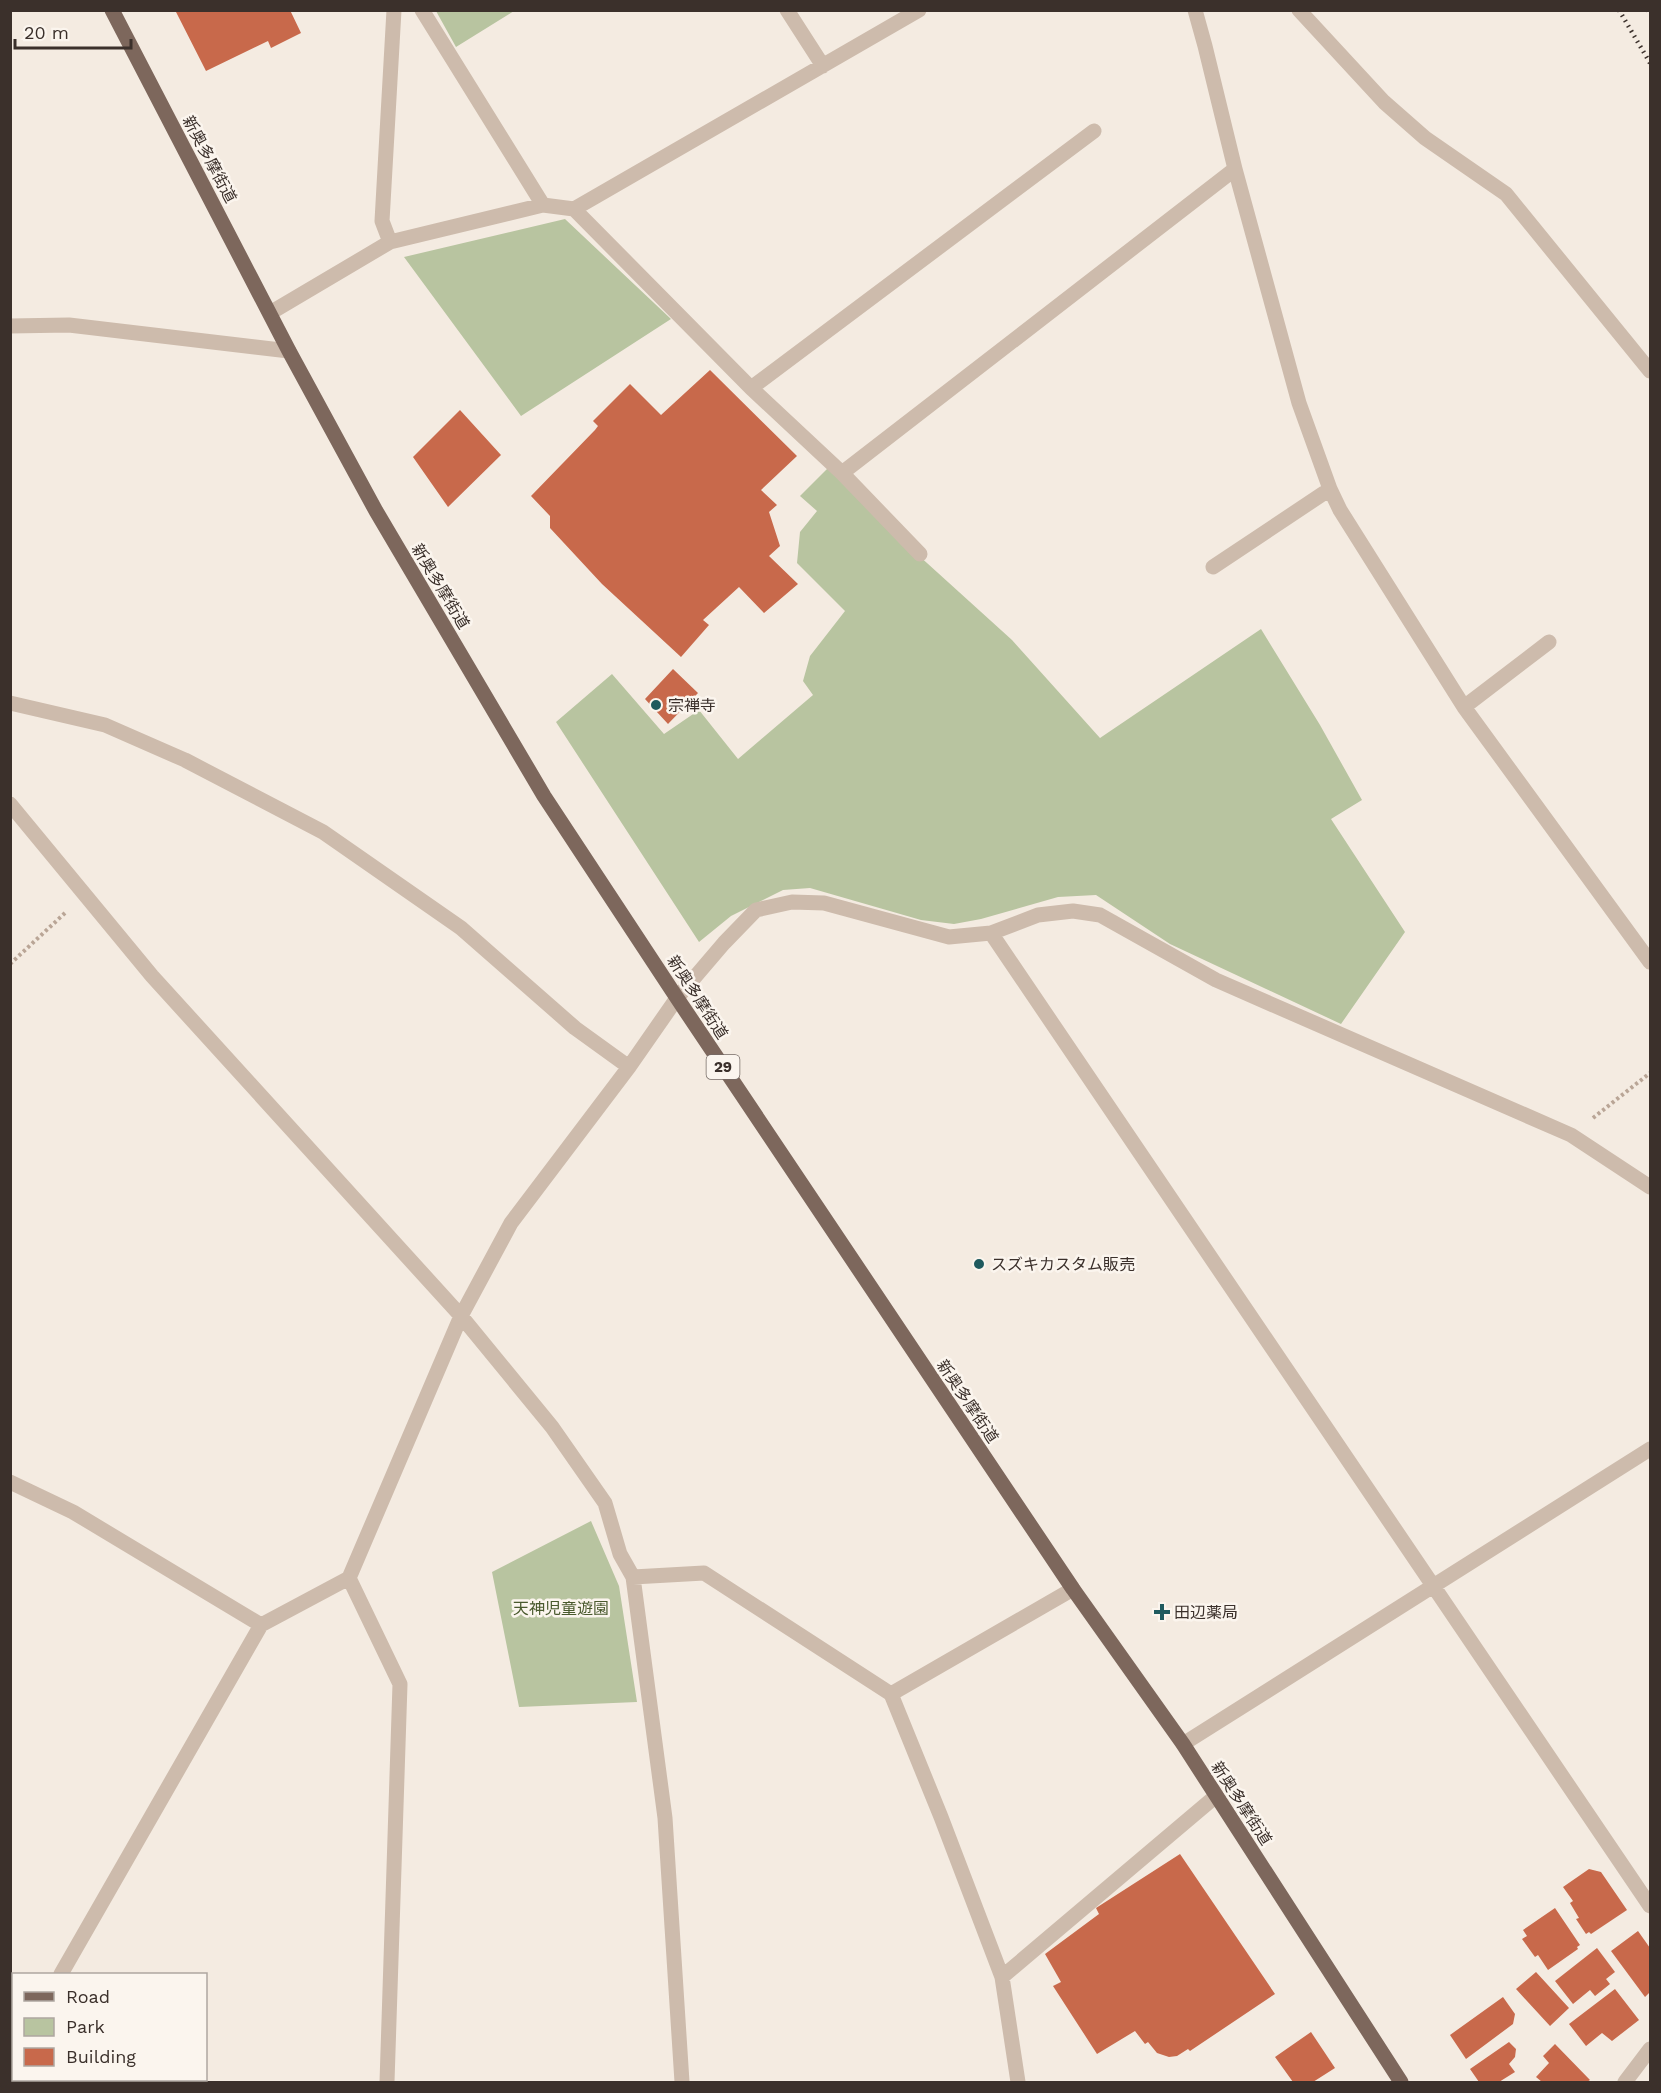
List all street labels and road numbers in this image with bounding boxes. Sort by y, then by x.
street label: 新奥多摩街道 [179,112,240,206]
street label: 新奥多摩街道 [408,540,473,632]
street label: 新奥多摩街道 [663,952,732,1043]
road number: 29 [706,1055,740,1079]
street label: 新奥多摩街道 [933,1356,1002,1446]
street label: 新奥多摩街道 [1207,1758,1276,1849]

